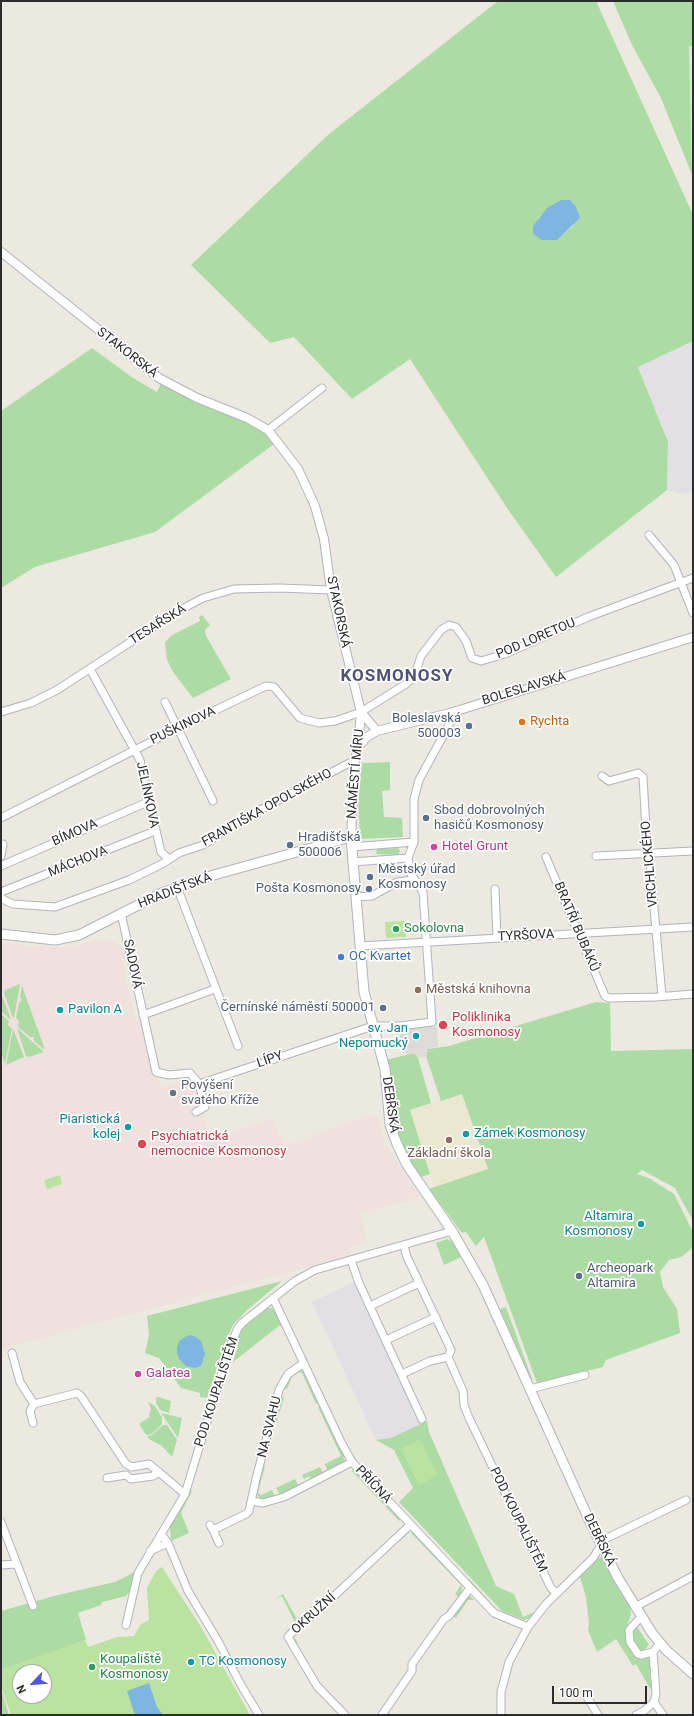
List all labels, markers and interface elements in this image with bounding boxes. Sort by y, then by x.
street label: STAKORSKÁ [94,324,160,382]
street label: STAKORSKÁ [323,575,353,649]
street label: TESAŘSKÁ [127,602,189,648]
street label: POD LORETOU [494,615,578,663]
district label: KOSMONOSY [340,667,454,687]
street label: BOLESLAVSKÁ [480,669,568,709]
street label: PUŠKINOVA [148,704,218,748]
place label: Boleslavská 500003 [392,711,461,742]
place label: Rychta [530,714,569,730]
marker: Rychta [517,717,527,727]
marker: Boleslavská 500003 [464,721,474,731]
street label: NÁMĚSTÍ MÍRU [344,728,368,820]
street label: JELÍNKOVA [132,760,162,830]
street label: FRANTIŠKA OPOLSKÉHO [199,766,335,850]
place label: Sbod dobrovolných hasičů Kosmonosy [434,803,545,834]
marker: Sbod dobrovolných hasičů Kosmonosy [421,813,431,823]
street label: BÍMOVA [50,816,100,850]
street label: VRCHLICKÉHO [638,820,662,908]
place label: Hradišťská 500006 [298,830,361,861]
place label: Hotel Grunt [442,839,508,855]
marker: Hradišťská 500006 [285,840,295,850]
marker: Hotel Grunt [429,842,439,852]
street label: MÁCHOVA [46,843,110,881]
place label: Městský úřad Kosmonosy [378,862,456,893]
street label: HRADIŠŤSKÁ [136,870,214,912]
marker: Městský úřad Kosmonosy [365,872,375,882]
street label: BRATŘÍ BUBÁKŮ [550,880,602,974]
place label: Pošta Kosmonosy [256,881,361,897]
marker: Pošta Kosmonosy [364,884,374,894]
place label: Sokolovna [404,921,464,937]
marker: Sokolovna [391,924,401,934]
street label: TYRŠOVA [497,927,555,945]
street label: SADOVÁ [119,938,145,990]
place label: OC Kvartet [349,949,411,965]
marker: OC Kvartet [336,952,346,962]
place label: Městská knihovna [426,982,531,998]
marker: Městská knihovna [413,985,423,995]
place label: Černínské náměstí 500001 [221,1000,375,1016]
place label: Pavilon A [68,1002,122,1018]
marker: Černínské náměstí 500001 [378,1003,388,1013]
marker: Pavilon A [55,1005,65,1015]
place label: Poliklinika Kosmonosy [452,1010,520,1041]
marker: Poliklinika Kosmonosy [437,1019,449,1031]
place label: sv. Jan Nepomucký [339,1021,408,1052]
marker: sv. Jan Nepomucký [411,1031,421,1041]
street label: LÍPY [255,1048,285,1072]
street label: DEBŘSKÁ [378,1076,402,1134]
place label: Povýšení svatého Kříže [181,1078,259,1109]
marker: Povýšení svatého Kříže [168,1088,178,1098]
place label: Piaristická kolej [59,1112,120,1143]
marker: Piaristická kolej [123,1122,133,1132]
place label: Zámek Kosmonosy [474,1126,585,1142]
place label: Psychiatrická nemocnice Kosmonosy [151,1129,286,1160]
marker: Zámek Kosmonosy [461,1129,471,1139]
marker: Základní škola [444,1135,454,1145]
marker: Psychiatrická nemocnice Kosmonosy [136,1138,148,1150]
place label: Základní škola [407,1146,491,1162]
place label: Altamira Kosmonosy [565,1209,633,1240]
marker: Altamira Kosmonosy [636,1219,646,1229]
place label: Archeopark Altamira [587,1261,653,1292]
marker: Archeopark Altamira [574,1271,584,1281]
street label: POD KOUPALIŠTĚM [192,1335,242,1449]
place label: Galatea [146,1366,190,1382]
marker: Galatea [133,1369,143,1379]
street label: NA SVAHU [255,1395,285,1459]
street label: PŘÍČNÁ [352,1463,394,1507]
street label: POD KOUPALIŠTĚM [486,1465,550,1575]
street label: DEBŘSKÁ [580,1511,618,1569]
street label: OKRUŽNÍ [289,1590,339,1638]
place label: Koupaliště Kosmonosy [100,1652,168,1683]
place label: TC Kosmonosy [199,1654,287,1670]
marker: TC Kosmonosy [186,1657,196,1667]
marker: Koupaliště Kosmonosy [87,1662,97,1672]
north arrow [12,1664,52,1704]
scale bar [554,1678,649,1704]
text: N [14,1683,29,1695]
text: 100 m [559,1686,593,1700]

